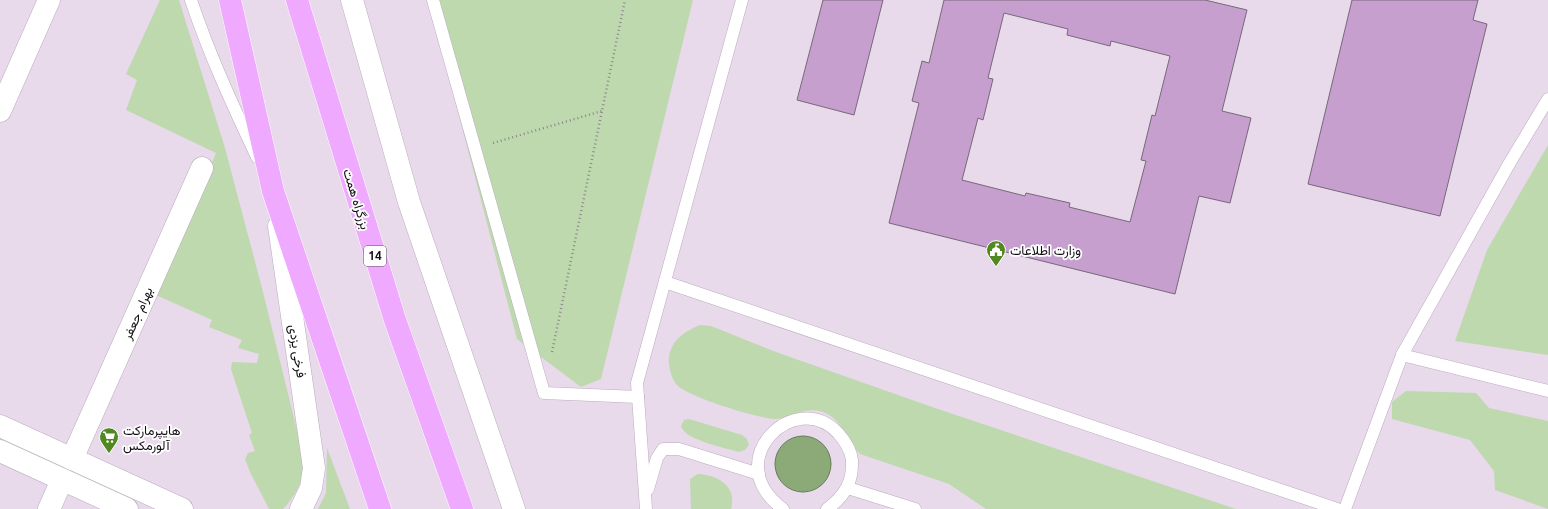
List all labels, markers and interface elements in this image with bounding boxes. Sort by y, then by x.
street label: بزرگراه همت [339,167,373,232]
public building icon: وزارت اطلاعات [985,239,1007,267]
place label: وزارت اطلاعات [1010,243,1081,259]
road number: 14 [364,246,386,266]
street label: بهرام جعفر [119,285,157,343]
street label: فرخی یزدی [285,323,309,379]
place label: هایپرمارکت آلورمکس [123,423,181,454]
supermarket icon: هایپرمارکت آلورمکس [98,426,120,454]

